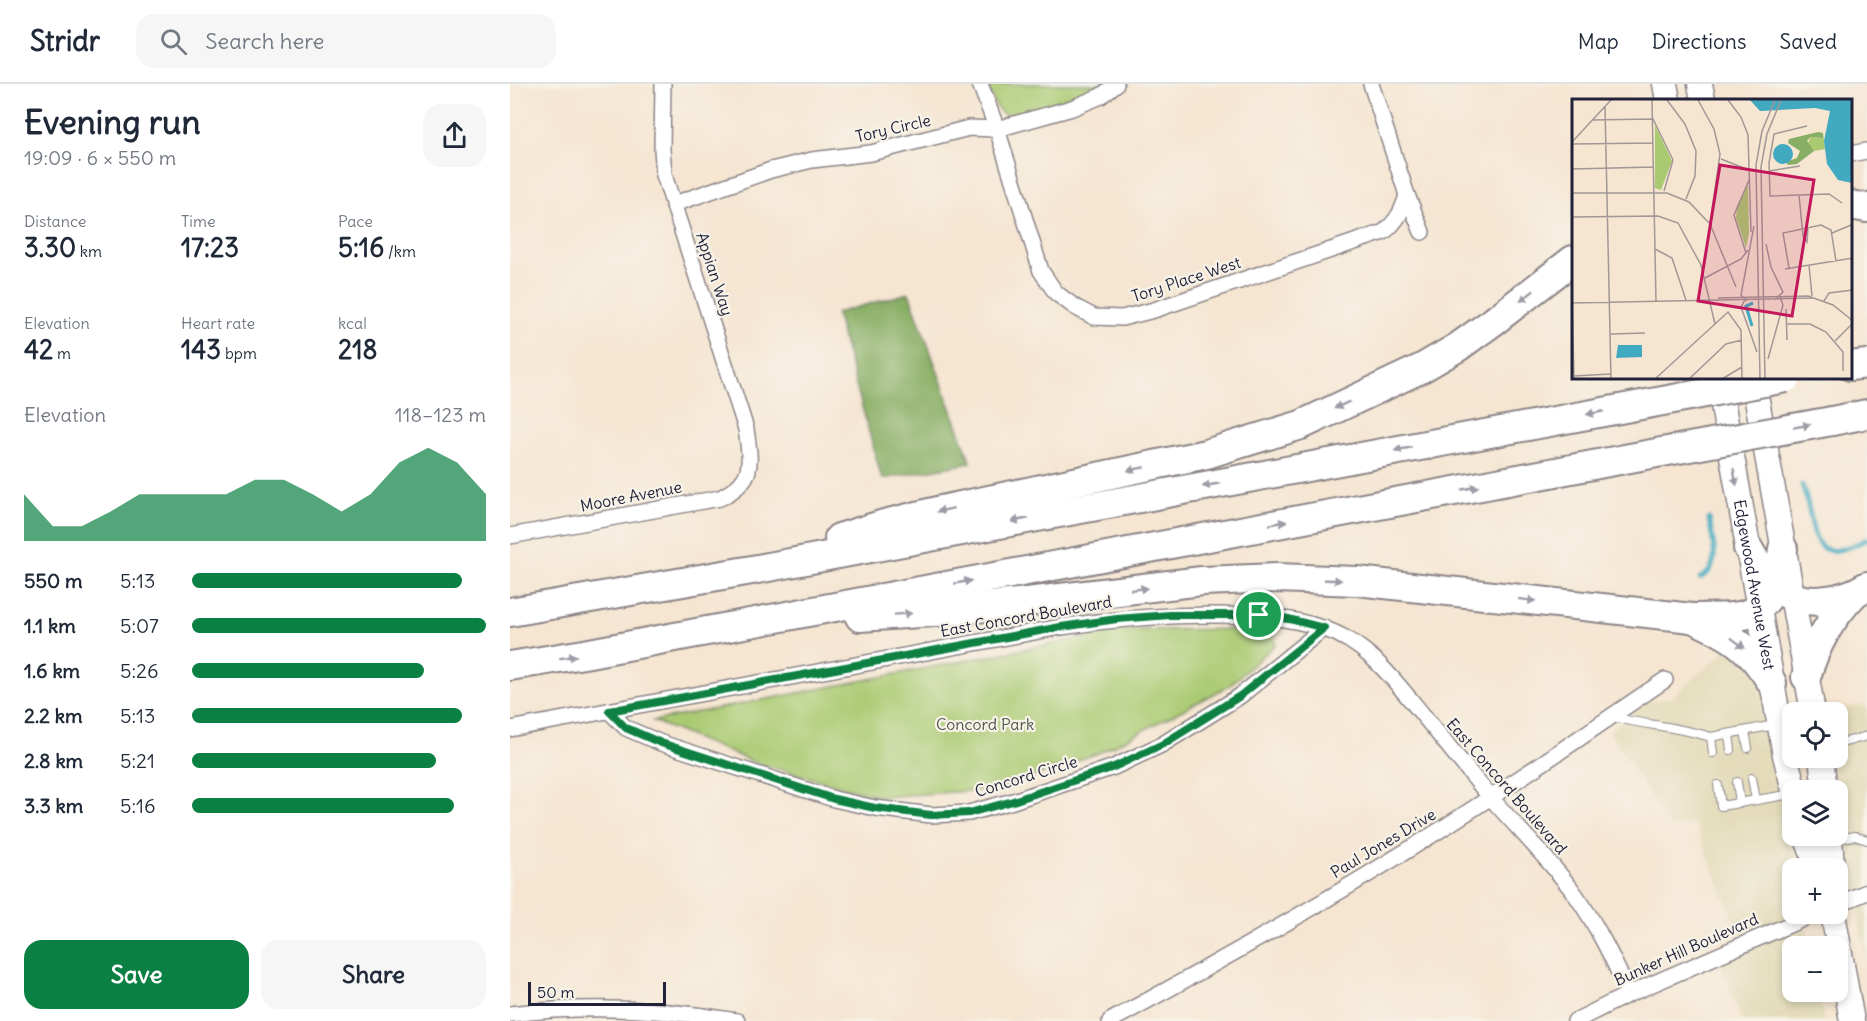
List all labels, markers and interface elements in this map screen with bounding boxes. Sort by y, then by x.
search box [136,14,556,68]
text: Stridr [30,23,100,59]
icon: search [157,25,190,58]
text: Search here [205,27,324,55]
text: Map [1578,28,1619,55]
text: Directions [1652,28,1746,55]
text: Saved [1779,28,1837,55]
inset map [1572,99,1852,380]
text: Evening run [24,101,200,143]
button: share [423,104,486,167]
street label: Tory Circle [853,110,933,146]
text: 19:09 · 6 × 550 m [24,145,176,170]
text: Distance [24,211,86,231]
text: Time [181,211,216,231]
text: Pace [338,211,373,231]
street label: Appian Way [692,230,738,318]
text: 3.30 [24,231,76,264]
text: 17:23 [181,231,239,264]
text: 5:16 [338,231,384,264]
text: km [76,241,102,261]
text: /km [384,241,416,261]
street label: Tory Place West [1129,252,1244,306]
one-way arrow [1519,289,1535,302]
text: Elevation [24,313,90,333]
text: Heart rate [181,313,255,333]
text: kcal [338,313,367,333]
text: 42 [24,333,53,366]
text: 143 [181,333,221,366]
text: 218 [338,333,378,366]
text: m [53,343,71,363]
text: bpm [221,343,257,363]
one-way arrow [1333,401,1350,410]
text: Elevation [24,402,106,427]
text: 118–123 m [395,402,486,427]
one-way arrow [1585,409,1604,418]
one-way arrow [1793,421,1812,430]
one-way arrow [1393,445,1412,454]
one-way arrow [1126,465,1145,474]
one-way arrow [1731,468,1740,487]
street label: Moore Avenue [579,476,683,516]
one-way arrow [1202,481,1221,490]
one-way arrow [1461,483,1480,492]
street label: Edgewood Avenue West [1730,498,1780,672]
one-way arrow [936,505,955,515]
one-way arrow [1010,516,1029,525]
one-way arrow [1269,519,1288,528]
text: 550 m [24,568,82,593]
text: 5:13 [120,568,155,593]
one-way arrow [1324,576,1343,585]
one-way arrow [954,577,973,586]
one-way arrow [1129,584,1148,593]
pin [1233,589,1284,640]
street label: East Concord Boulevard [939,591,1113,641]
one-way arrow [1518,595,1537,605]
icon: arrive [1242,598,1275,631]
one-way arrow [894,609,913,619]
text: 1.1 km [24,613,76,638]
text: 5:07 [120,613,159,638]
one-way arrow [1730,637,1746,649]
one-way arrow [558,652,577,661]
text: 1.6 km [24,658,80,683]
text: 5:26 [120,658,159,683]
map controls [1782,702,1848,1002]
button: locate [1782,702,1848,768]
text: 2.2 km [24,703,83,728]
text: 5:13 [120,703,155,728]
park label: Concord Park [936,714,1034,734]
street label: East Concord Boulevard [1443,714,1571,858]
text: 2.8 km [24,748,83,773]
text: 5:21 [120,748,155,773]
street label: Concord Circle [972,751,1080,801]
button: layers [1782,780,1848,846]
text: 3.3 km [24,793,83,818]
text: 5:16 [120,793,156,818]
street label: Paul Jones Drive [1327,804,1439,882]
button: + [1782,858,1848,924]
street label: Bunker Hill Boulevard [1611,908,1761,990]
button: − [1782,936,1848,1002]
button: Save [24,940,249,1009]
button: Share [261,940,486,1009]
scale bar [528,979,666,1006]
text: 50 m [537,982,575,1002]

